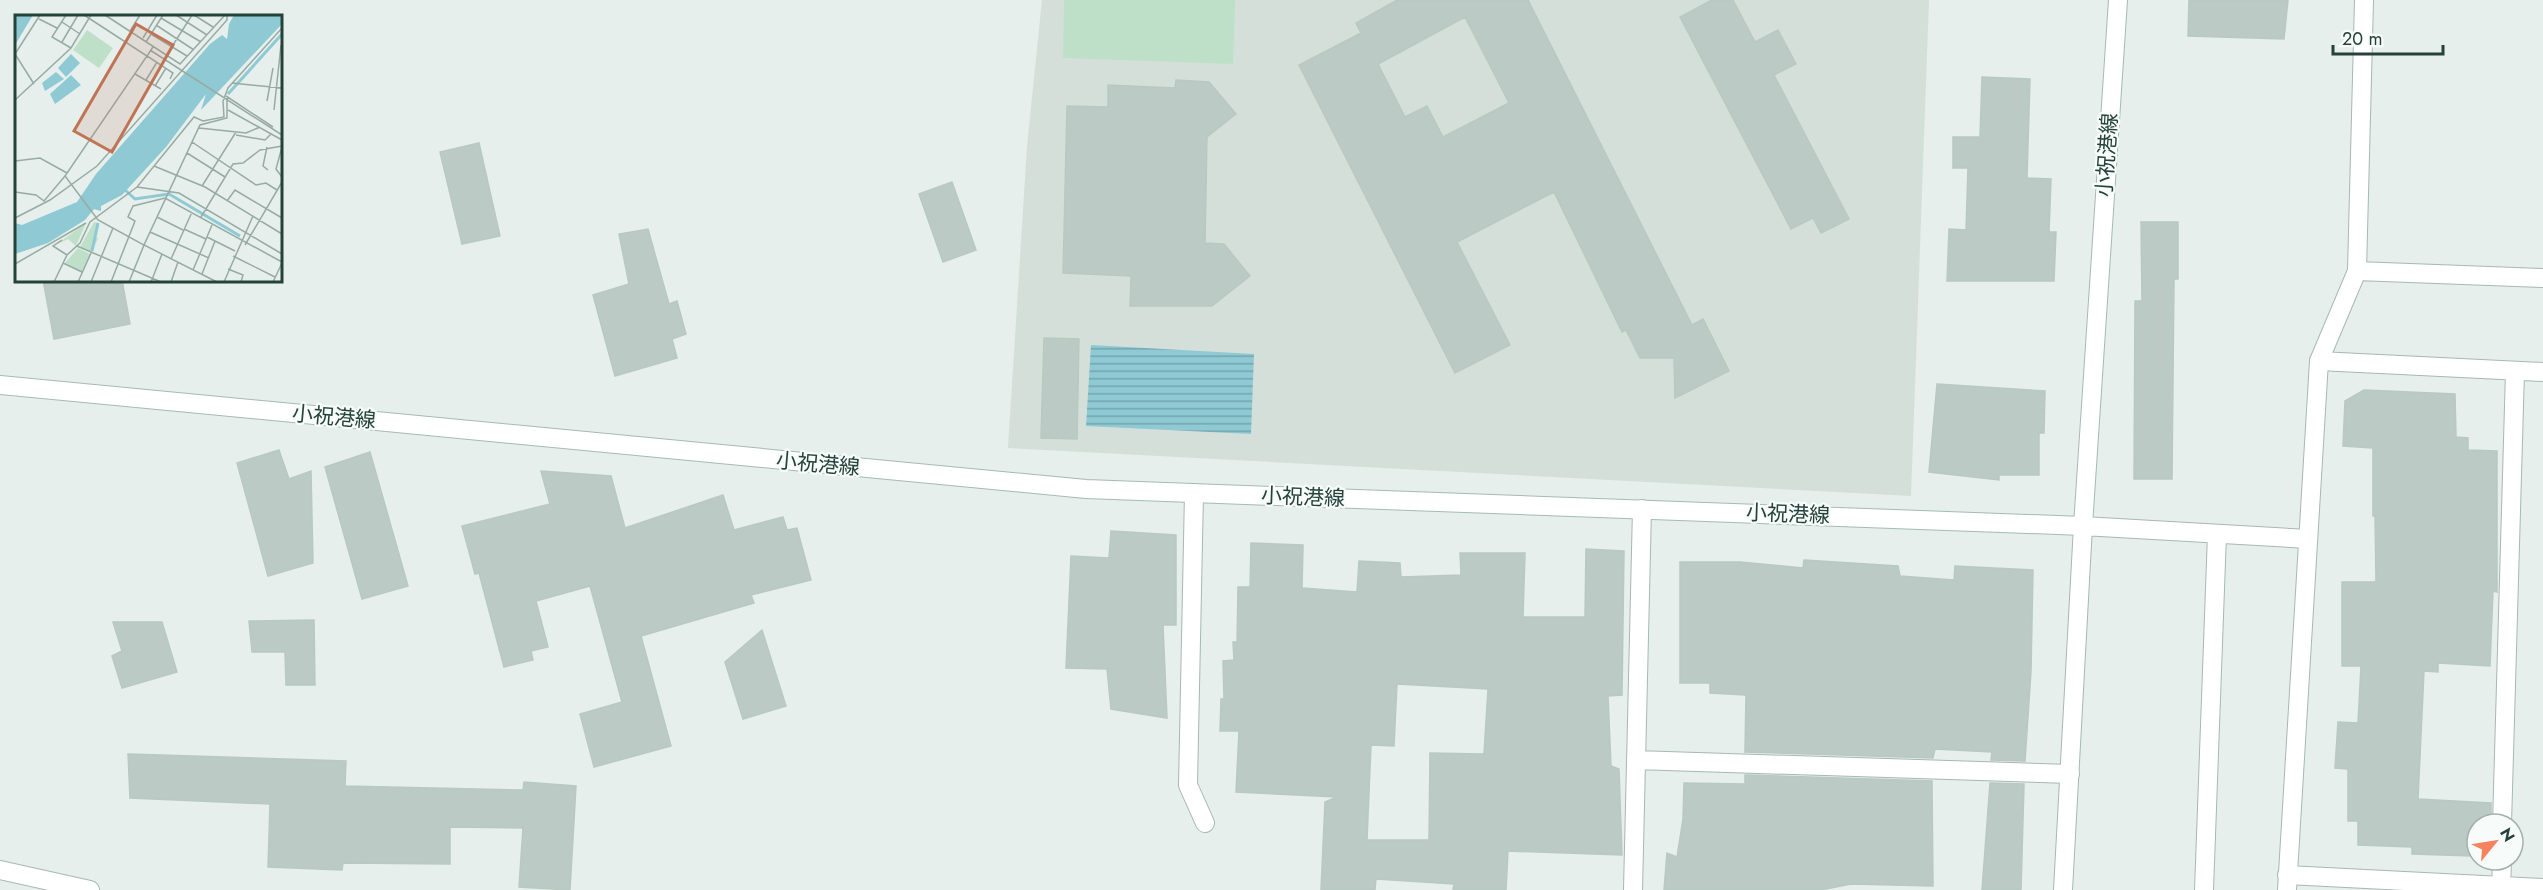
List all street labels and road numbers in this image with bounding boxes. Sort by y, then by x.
street label: 小祝港線 [2089,112,2125,198]
street label: 小祝港線 [291,398,377,436]
street label: 小祝港線 [775,445,861,483]
street label: 小祝港線 [1261,481,1345,513]
street label: 小祝港線 [1746,498,1830,530]

